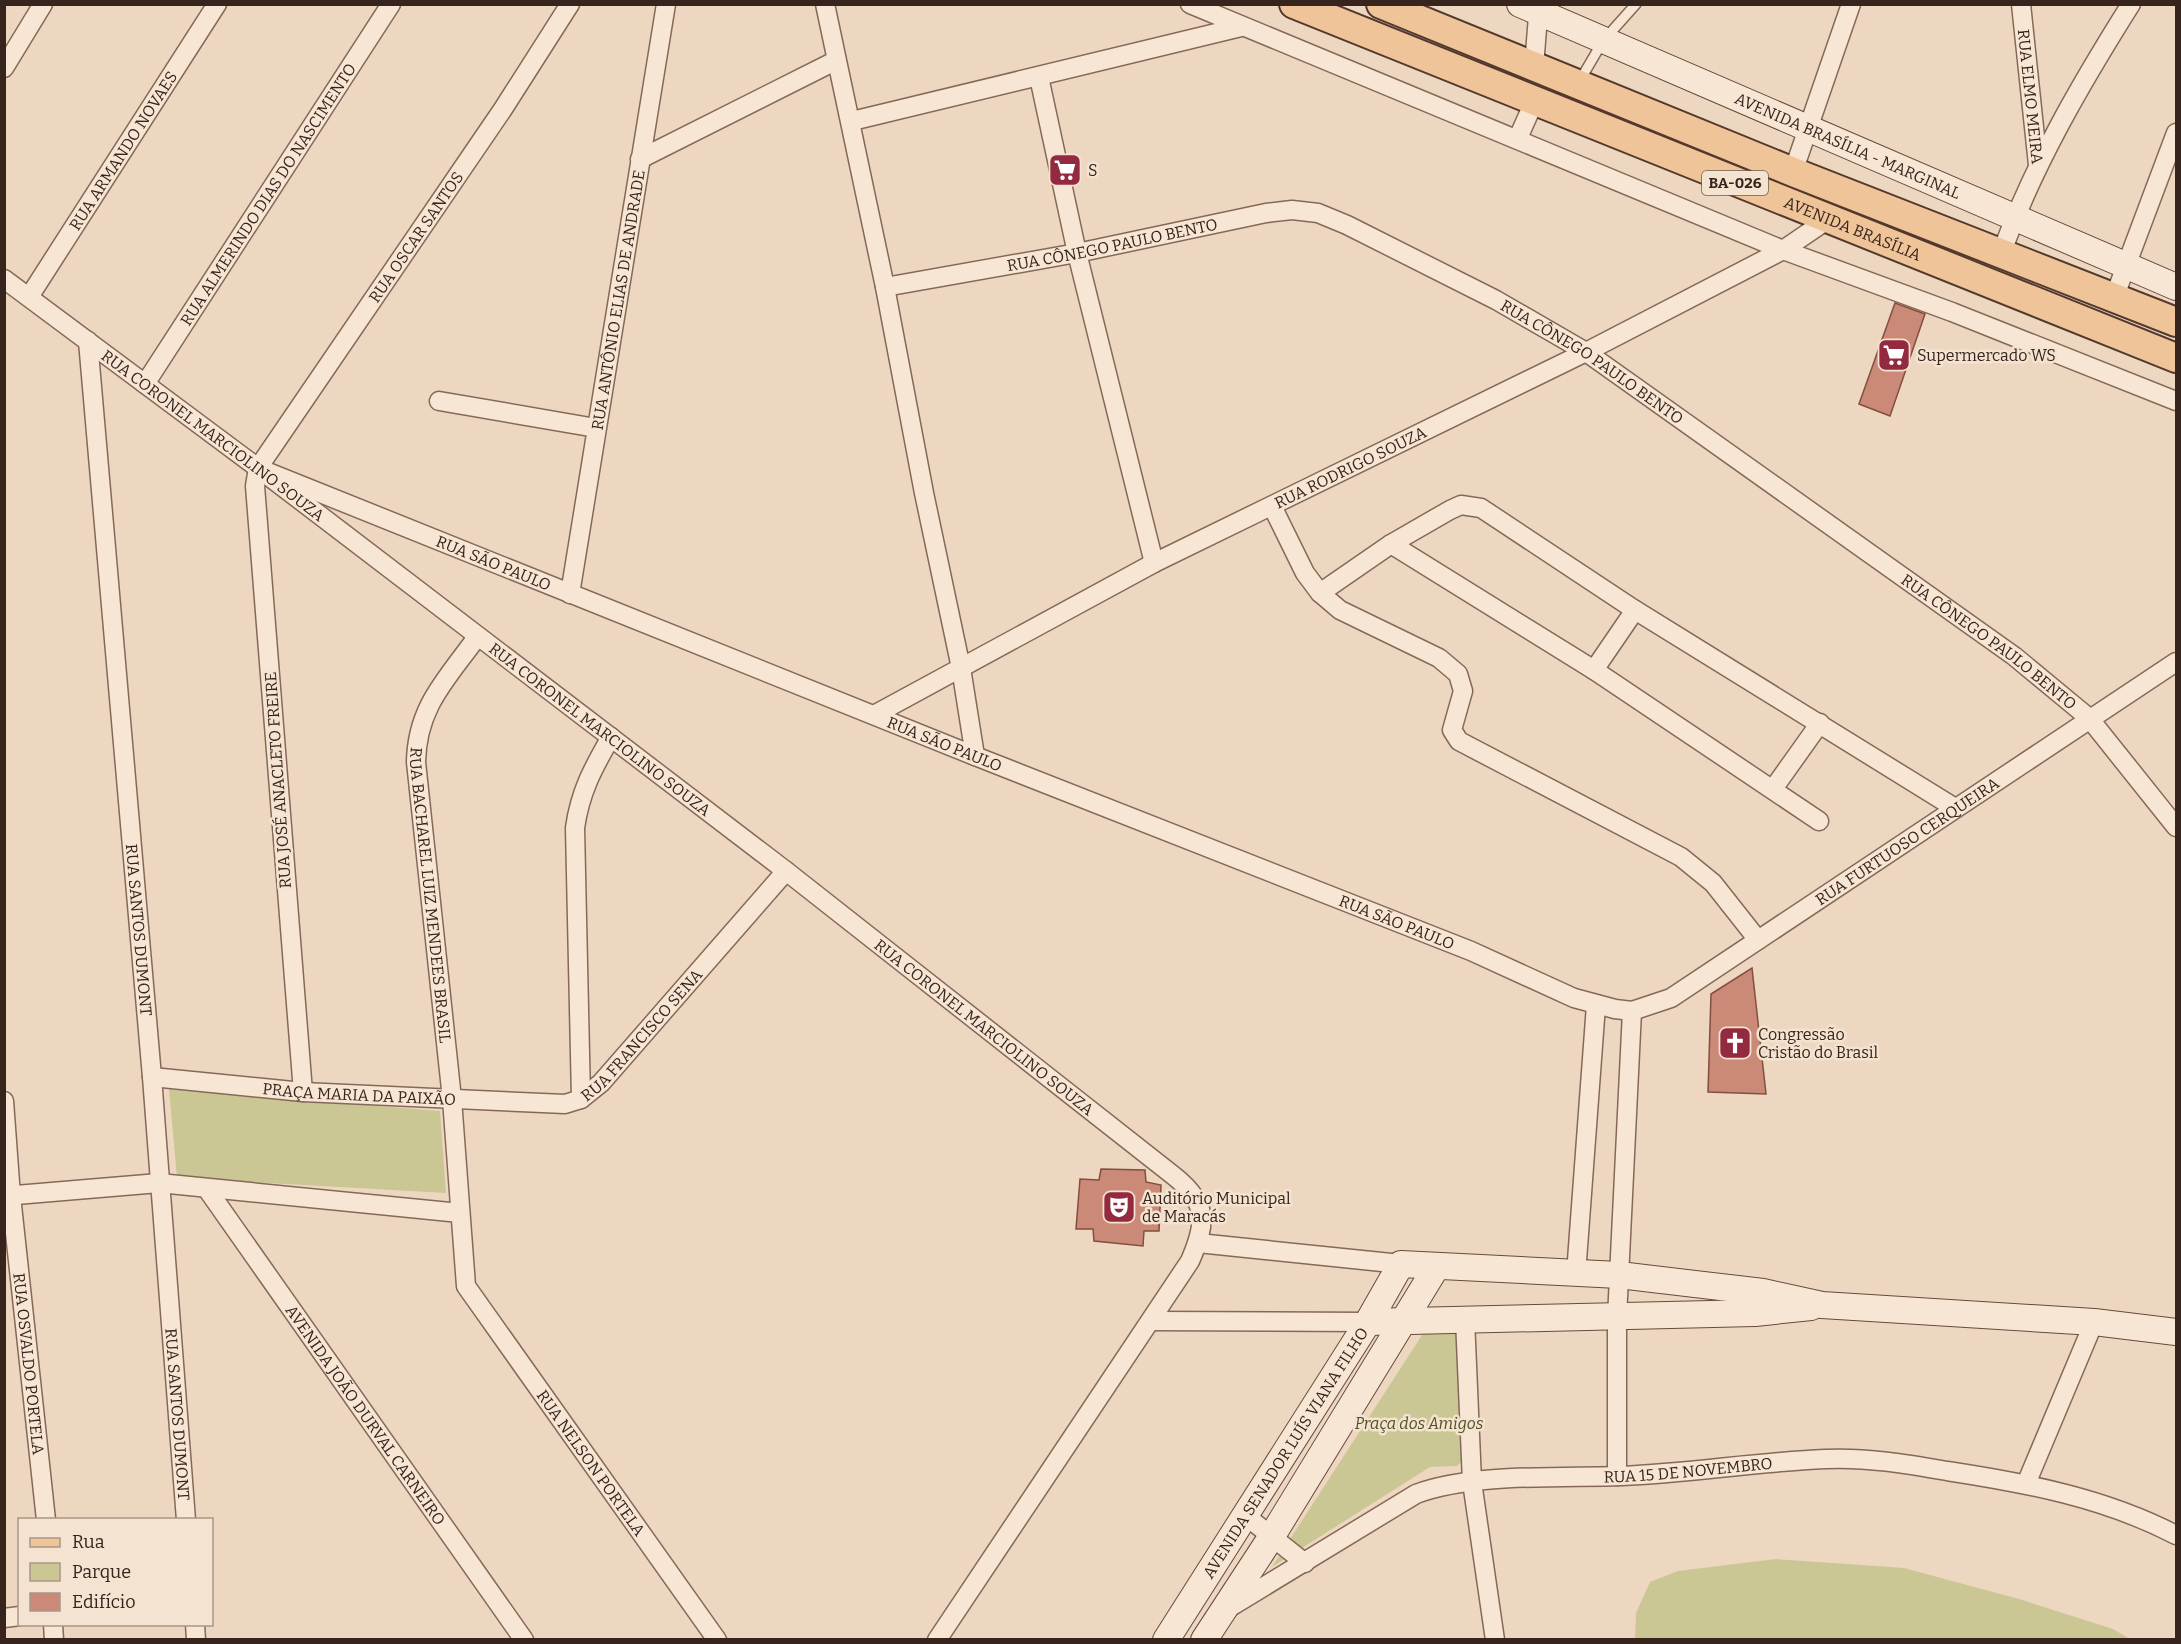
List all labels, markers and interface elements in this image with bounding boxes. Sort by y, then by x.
street label: RUA ELMO MEIRA [2014,28,2047,166]
street label: RUA ALMERINDO DIAS DO NASCIMENTO [176,60,360,329]
street label: RUA ARMANDO NOVAES [65,67,181,234]
street label: AVENIDA BRASÍLIA - MARGINAL [1732,88,1964,203]
supermarket icon: S [1047,152,1083,188]
place label: S [1088,161,1098,180]
street label: RUA OSCAR SANTOS [364,168,467,306]
street label: RUA ANTÔNIO ELIAS DE ANDRADE [587,168,648,431]
road number: BA-026 [1702,171,1768,195]
street label: AVENIDA BRASÍLIA [1781,192,1925,264]
street label: RUA CÔNEGO PAULO BENTO [1005,214,1219,275]
street label: RUA CÔNEGO PAULO BENTO [1497,295,1687,428]
supermarket icon: Supermercado WS [1876,337,1912,373]
street label: RUA CORONEL MARCIOLINO SOUZA [98,345,329,525]
place label: Supermercado WS [1917,346,2056,365]
street label: RUA RODRIGO SOUZA [1271,422,1430,512]
street label: RUA SÃO PAULO [433,531,554,594]
street label: RUA CÔNEGO PAULO BENTO [1898,570,2081,713]
street label: RUA CORONEL MARCIOLINO SOUZA [486,639,715,820]
street label: RUA JOSÉ ANACLETO FREIRE [260,671,295,889]
street label: RUA SÃO PAULO [884,712,1005,775]
street label: RUA BACHAREL LUIZ MENDEES BRASIL [406,746,455,1044]
street label: RUA FURTUOSO CERQUEIRA [1812,773,2003,909]
street label: RUA SANTOS DUMONT [122,843,156,1017]
street label: RUA SÃO PAULO [1337,891,1457,953]
street label: RUA CORONEL MARCIOLINO SOUZA [871,935,1098,1119]
street label: RUA FRANCISCO SENA [577,964,706,1105]
church icon: Congressão Cristão do Brasil [1717,1025,1753,1061]
place label: Congressão Cristão do Brasil [1758,1025,1879,1062]
street label: PRAÇA MARIA DA PAIXÃO [262,1079,456,1108]
theatre icon: Auditório Municipal de Maracás [1101,1189,1137,1225]
place label: Auditório Municipal de Maracás [1142,1189,1291,1226]
street label: RUA OSVALDO PORTELA [10,1272,48,1456]
street label: AVENIDA JOÃO DURVAL CARNEIRO [282,1301,450,1528]
street label: AVENIDA SENADOR LUÍS VIANA FILHO [1198,1324,1372,1582]
street label: RUA SANTOS DUMONT [162,1327,194,1501]
street label: RUA NELSON PORTELA [533,1386,650,1540]
park label: Praça dos Amigos [1355,1414,1484,1433]
street label: RUA 15 DE NOVEMBRO [1603,1453,1773,1486]
legend [18,1518,213,1626]
text: Rua [72,1531,105,1553]
text: Parque [72,1561,131,1583]
text: Edifício [72,1591,136,1613]

